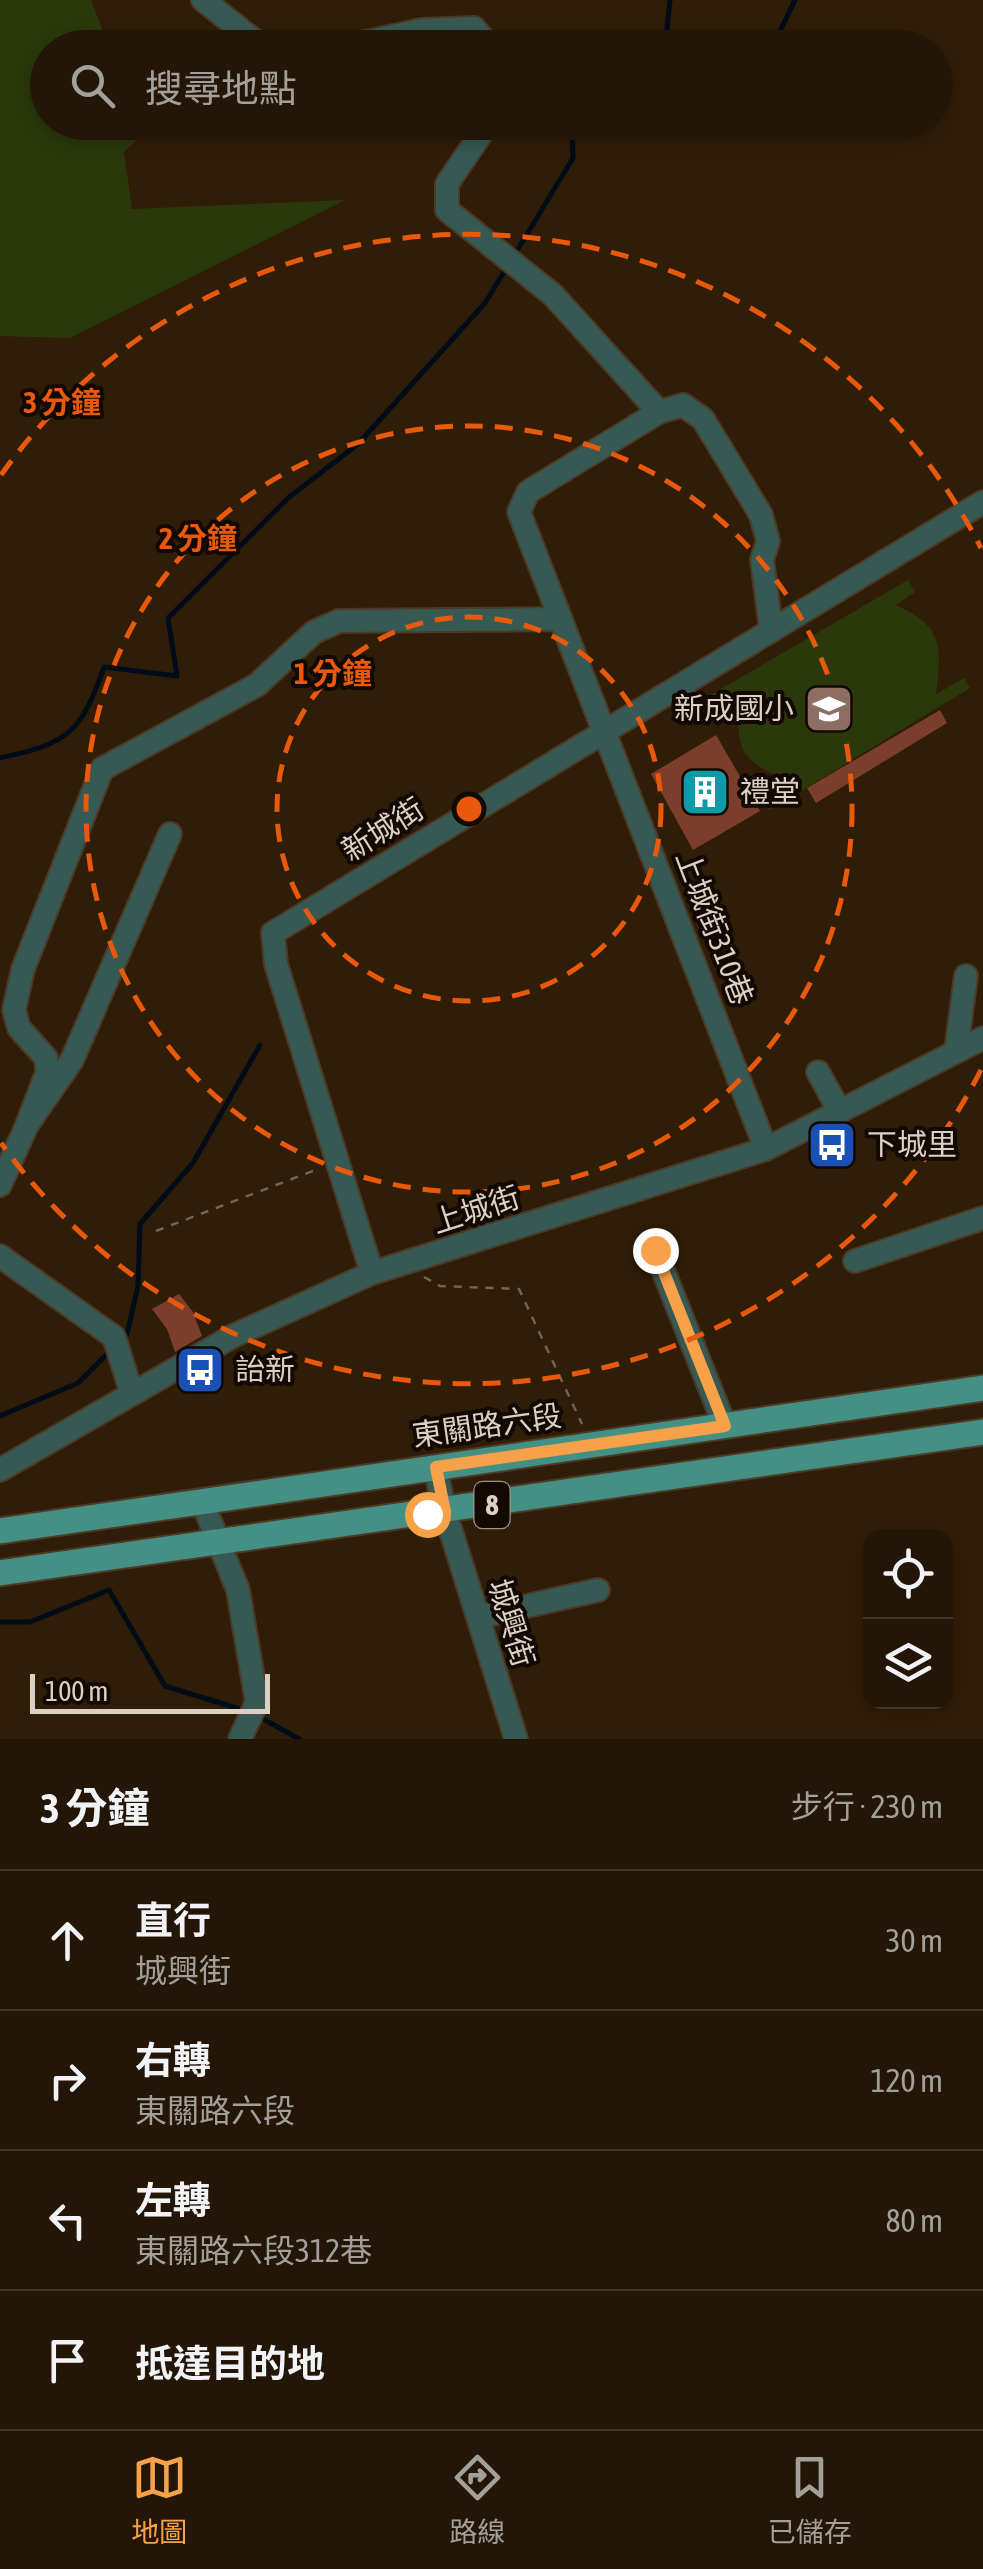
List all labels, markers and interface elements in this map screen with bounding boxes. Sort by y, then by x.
search box [30,30,953,140]
icon: search [65,58,120,113]
text: 搜尋地點 [145,67,297,110]
text: 3 分鐘 [23,385,101,419]
text: 2 分鐘 [159,521,237,555]
text: 1 分鐘 [294,656,372,690]
school or university icon: 新成國小 [803,683,855,735]
place label: 新成國小 [674,691,794,725]
building icon: 禮堂 [679,766,731,818]
place label: 禮堂 [740,774,800,808]
street label: 新城街 [335,791,430,867]
centre of rings [451,791,487,827]
street label: 上城街310巷 [670,846,760,1009]
bus stop icon: 下城里 [806,1119,858,1171]
place label: 下城里 [867,1127,957,1161]
street label: 上城街 [428,1179,524,1239]
route end [633,1228,679,1274]
bus stop icon: 詒新 [174,1344,226,1396]
place label: 詒新 [235,1352,295,1386]
street label: 東關路六段 [410,1398,563,1452]
road number: 8 [474,1482,510,1528]
route start [405,1492,451,1538]
map controls [863,1529,953,1709]
button: locate [863,1529,953,1619]
street label: 城興街 [483,1575,541,1671]
button: layers [863,1619,953,1709]
scale bar [30,1669,270,1713]
text: 100 m [45,1675,108,1707]
text: 3 分鐘 [40,1784,150,1832]
text: 步行 · 230 m [791,1788,943,1825]
text: 直行 [135,1899,211,1942]
icon: ahead [40,1913,95,1968]
text: 30 m [885,1922,943,1959]
text: 城興街 [135,1952,231,1989]
text: 右轉 [135,2039,211,2082]
icon: right [40,2053,95,2108]
text: 120 m [870,2062,943,2099]
text: 東關路六段 [135,2092,295,2129]
text: 左轉 [135,2179,211,2222]
icon: left [40,2193,95,2248]
text: 80 m [885,2202,943,2239]
text: 東關路六段312巷 [135,2232,372,2269]
icon: arrive [40,2333,95,2388]
text: 抵達目的地 [135,2342,325,2385]
tab: 地圖 [131,2450,187,2550]
tab: 路線 [449,2450,506,2550]
tab: 已儲存 [768,2450,852,2550]

